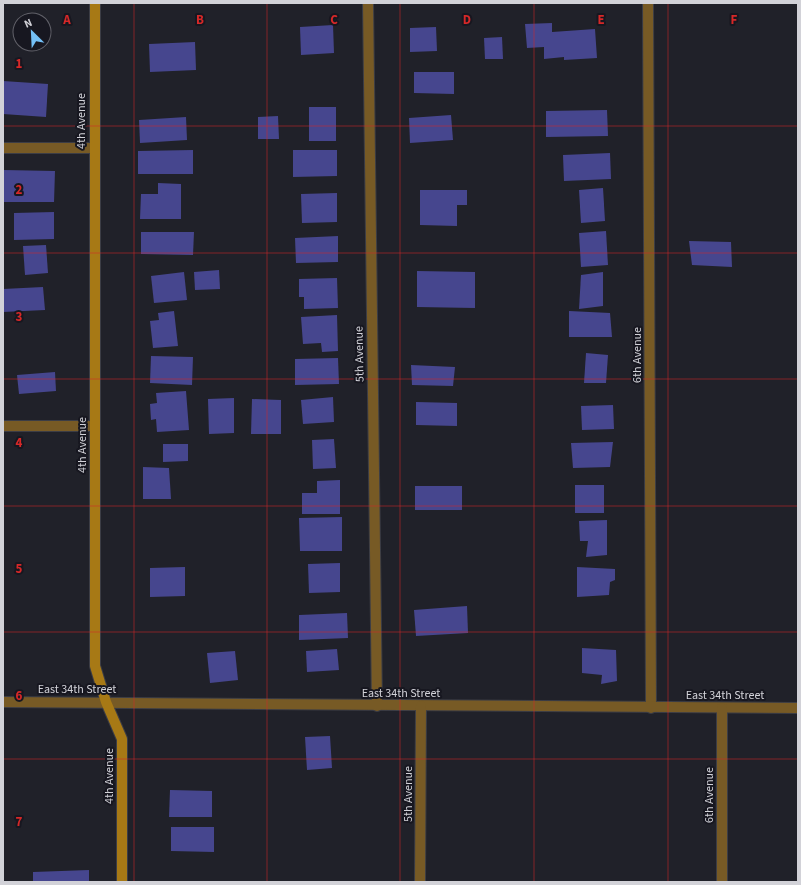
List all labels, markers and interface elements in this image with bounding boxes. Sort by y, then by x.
text: A [62,11,71,29]
text: B [196,11,204,29]
text: C [330,11,338,29]
text: D [463,11,471,29]
text: E [597,11,605,29]
text: F [731,11,738,29]
north arrow [12,12,52,52]
text: N [22,15,35,32]
text: 1 [16,55,23,73]
street label: 4th Avenue [73,93,90,149]
text: 2 [16,181,23,199]
text: 3 [16,308,23,326]
street label: 5th Avenue [351,326,368,382]
street label: 6th Avenue [629,327,646,383]
street label: 4th Avenue [74,417,91,473]
text: 4 [16,434,23,452]
text: 5 [16,560,23,578]
street label: East 34th Street [38,681,116,698]
street label: East 34th Street [362,685,440,702]
text: 6 [16,687,23,705]
street label: East 34th Street [686,687,764,704]
street label: 4th Avenue [101,748,118,804]
street label: 5th Avenue [400,766,417,822]
street label: 6th Avenue [701,767,718,823]
text: 7 [16,813,23,831]

